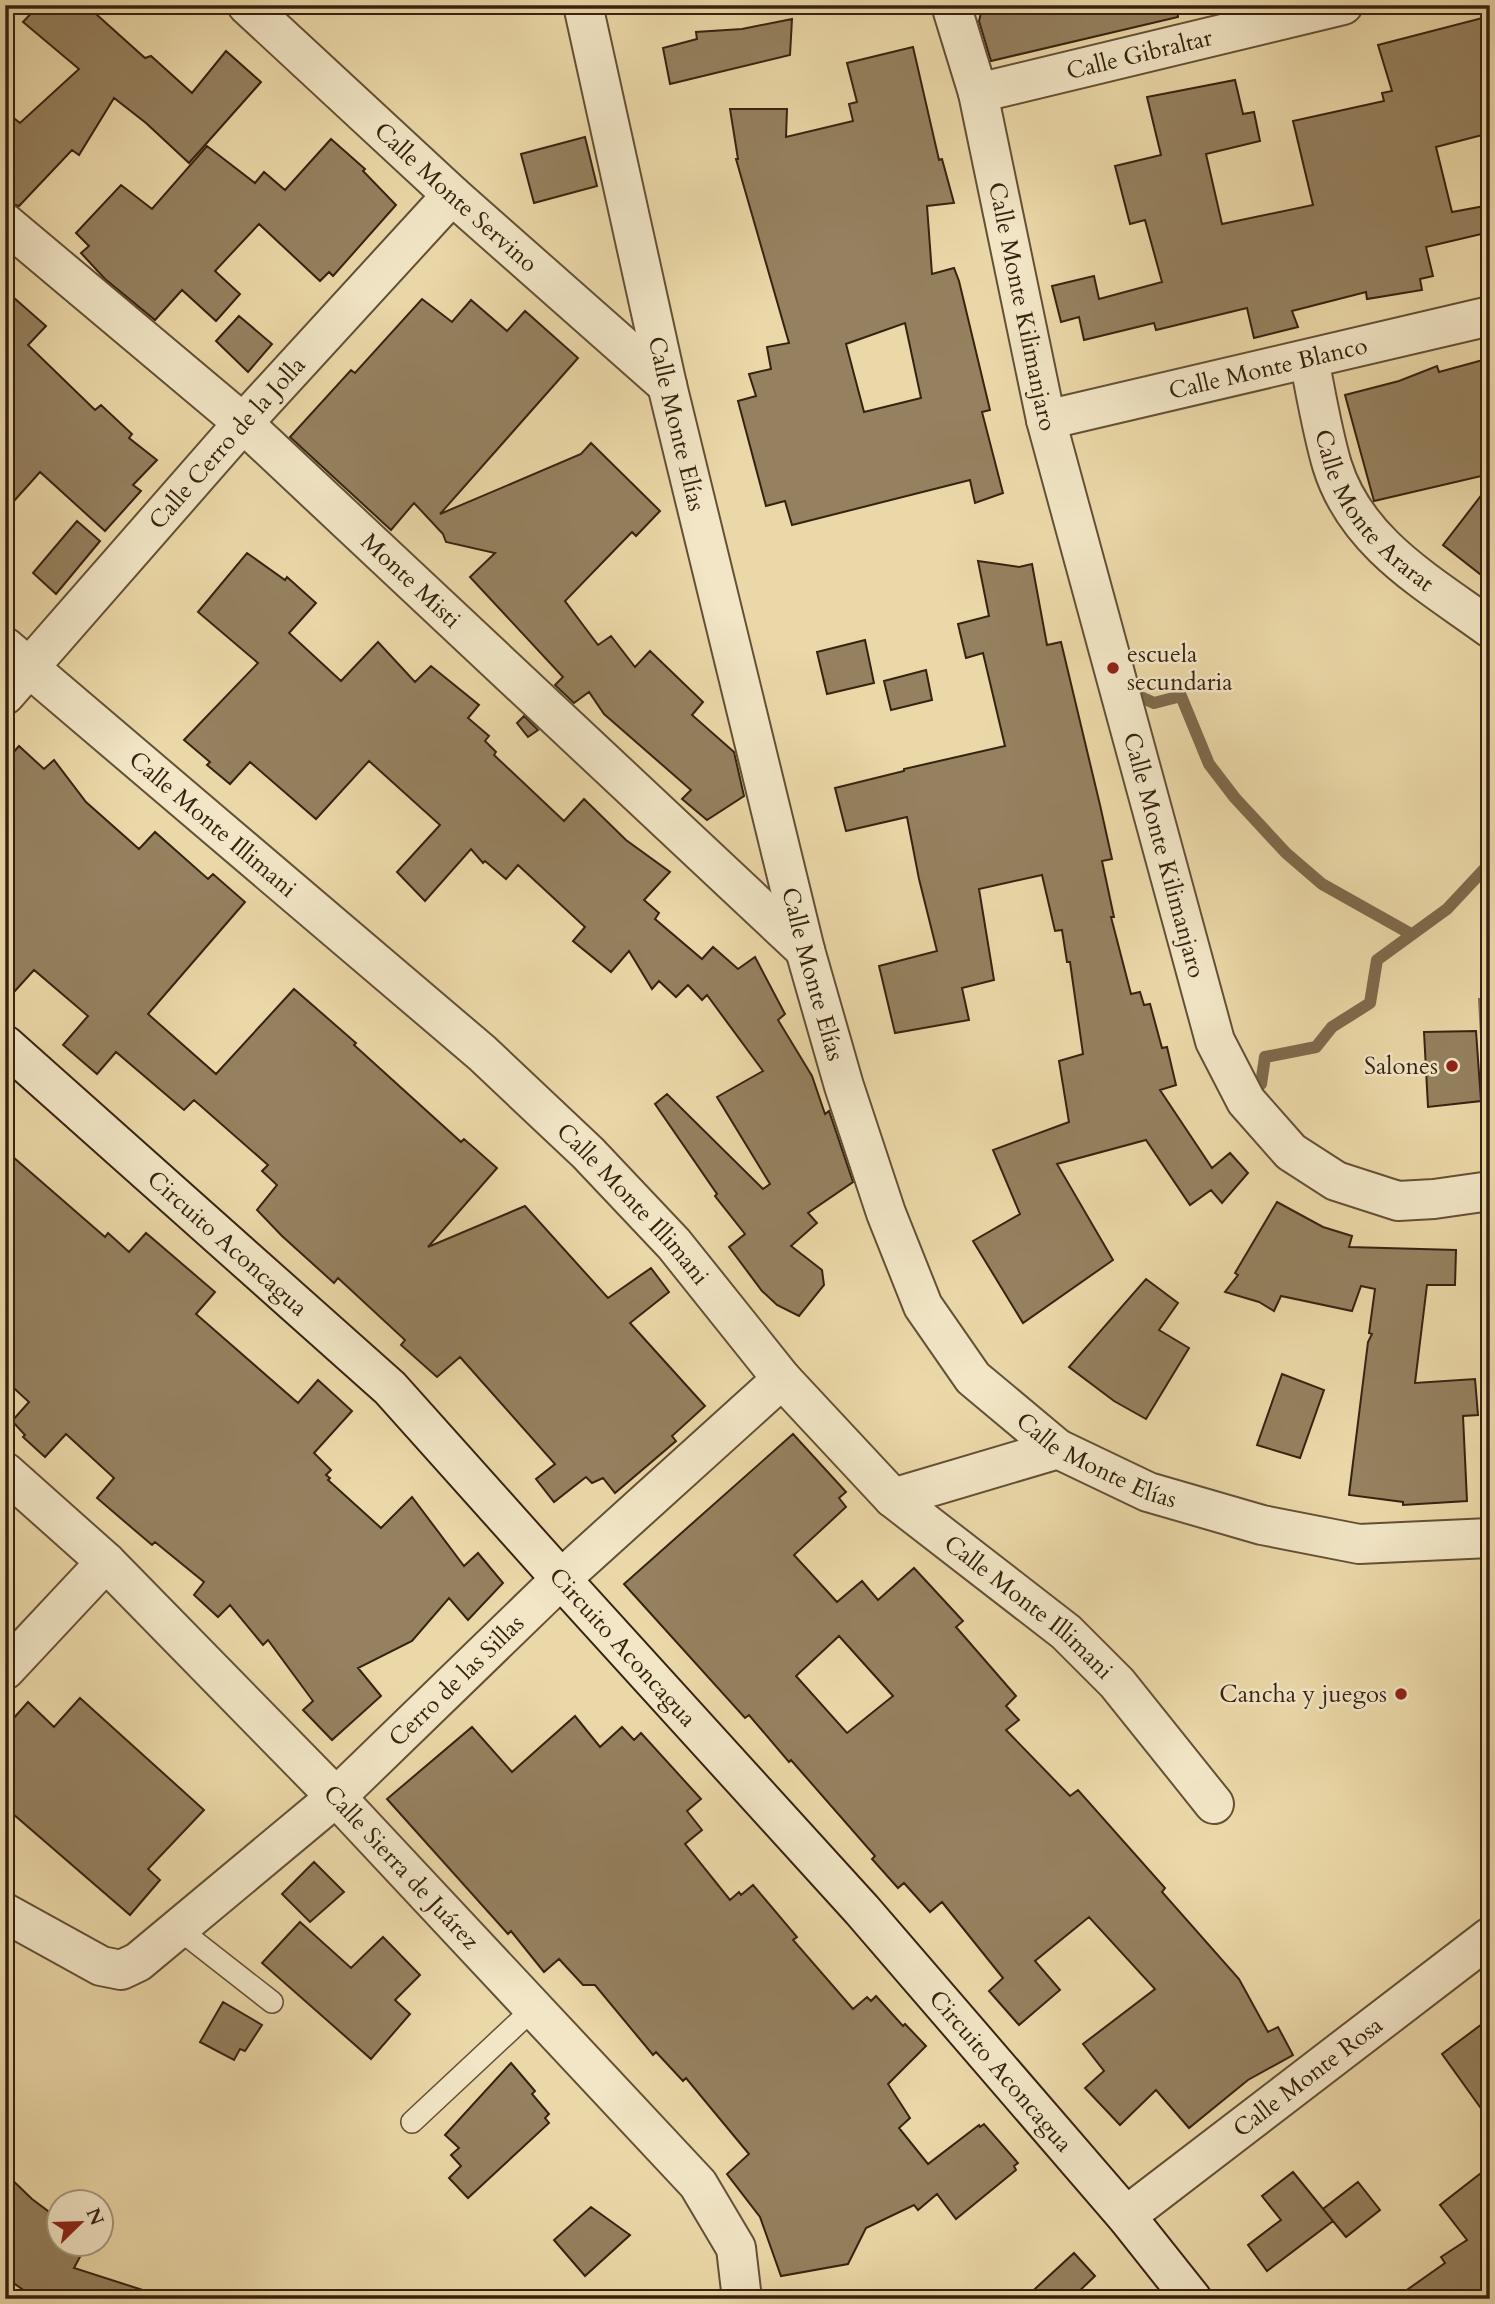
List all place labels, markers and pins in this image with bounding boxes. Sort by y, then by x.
place label: escuela secundaria [1127,638,1233,699]
marker: escuela secundaria [1105,660,1121,676]
place label: Salones [1364,1050,1438,1083]
marker: Salones [1444,1058,1460,1074]
place label: Cancha y juegos [1219,1678,1387,1711]
marker: Cancha y juegos [1393,1686,1409,1702]

